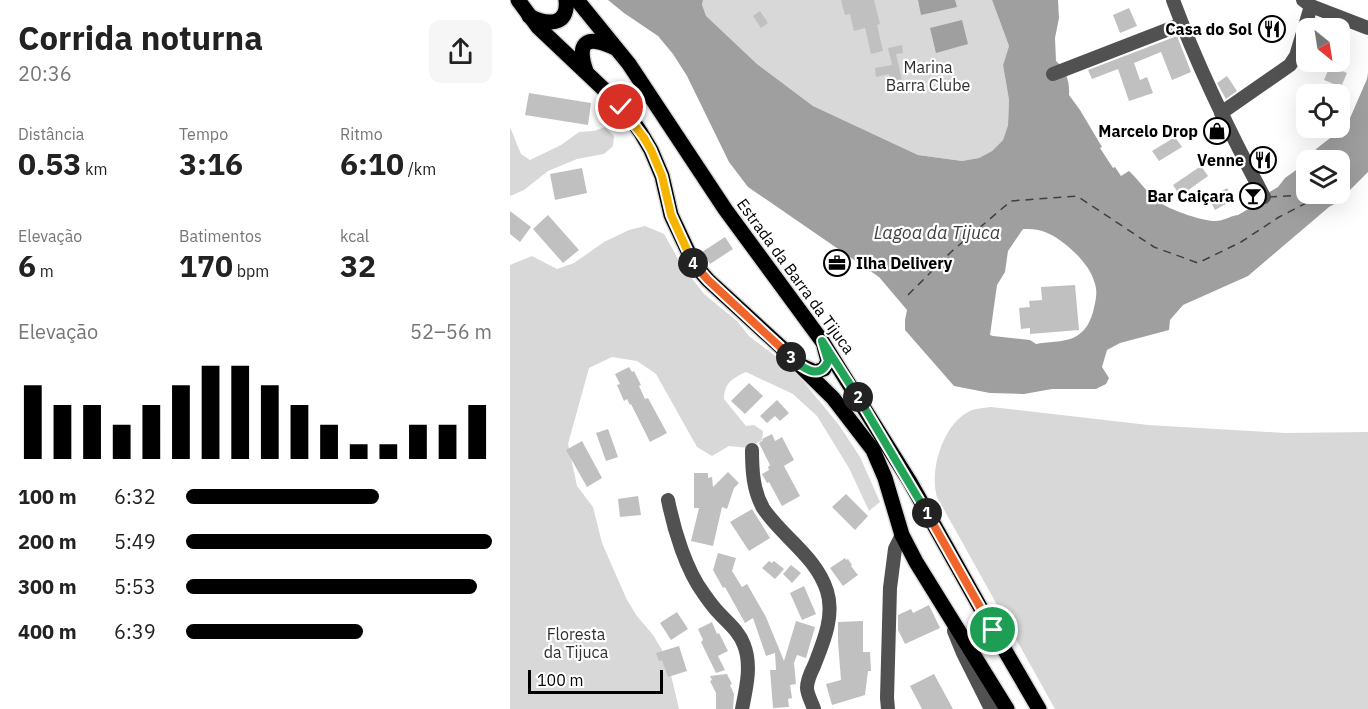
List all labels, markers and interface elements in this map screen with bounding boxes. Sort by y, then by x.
restaurant icon: Casa do Sol [1257,14,1287,44]
text: Corrida noturna [18,16,263,59]
north arrow [1296,18,1350,72]
map controls [1296,18,1350,204]
place label: Casa do Sol [1165,19,1252,39]
button: share [429,20,492,83]
park label: Marina Barra Clube [886,57,970,95]
text: 20:36 [18,60,72,87]
pin [595,81,646,132]
button: locate [1296,84,1350,138]
icon: check [604,90,637,123]
shop icon: Marcelo Drop [1202,116,1232,146]
place label: Marcelo Drop [1098,121,1198,141]
text: Distância [18,124,84,144]
text: Tempo [179,124,228,144]
text: Ritmo [340,124,383,144]
text: 0.53 [18,144,81,183]
text: 3:16 [179,144,243,183]
text: 6:10 [340,144,404,183]
restaurant icon: Venne [1248,145,1278,175]
place label: Venne [1197,150,1244,170]
button: layers [1296,150,1350,204]
text: km [81,159,108,179]
text: /km [404,159,436,179]
bar icon: Bar Caiçara [1238,181,1268,211]
place label: Bar Caiçara [1147,186,1234,206]
street label: Estrada da Barra da Tijuca [733,194,859,358]
water label: Lagoa da Tijuca [874,221,1000,244]
text: Elevação [18,226,82,246]
text: Batimentos [179,226,262,246]
text: kcal [340,226,369,246]
text: 6 [18,246,36,285]
text: 170 [179,246,233,285]
text: 32 [340,246,376,285]
pin: 4 [678,248,708,278]
office icon: Ilha Delivery [822,248,852,278]
text: 4 [688,253,698,273]
place label: Ilha Delivery [856,253,953,273]
text: m [36,261,54,281]
text: bpm [233,261,269,281]
text: Elevação [18,318,98,345]
text: 52–56 m [410,318,492,345]
pin: 3 [776,342,806,372]
text: 3 [786,347,796,367]
pin: 2 [843,382,873,412]
text: 2 [853,387,863,407]
text: 100 m [18,483,77,510]
text: 6:32 [114,483,156,510]
pin: 1 [912,498,942,528]
text: 1 [922,503,932,523]
text: 200 m [18,528,77,555]
text: 5:49 [114,528,156,555]
text: 300 m [18,573,77,600]
text: 5:53 [114,573,156,600]
pin [967,604,1018,655]
icon: arrive [976,613,1009,646]
text: 400 m [18,618,77,645]
text: 6:39 [114,618,156,645]
park label: Floresta da Tijuca [544,624,609,662]
scale bar [528,667,663,694]
text: 100 m [537,670,584,690]

